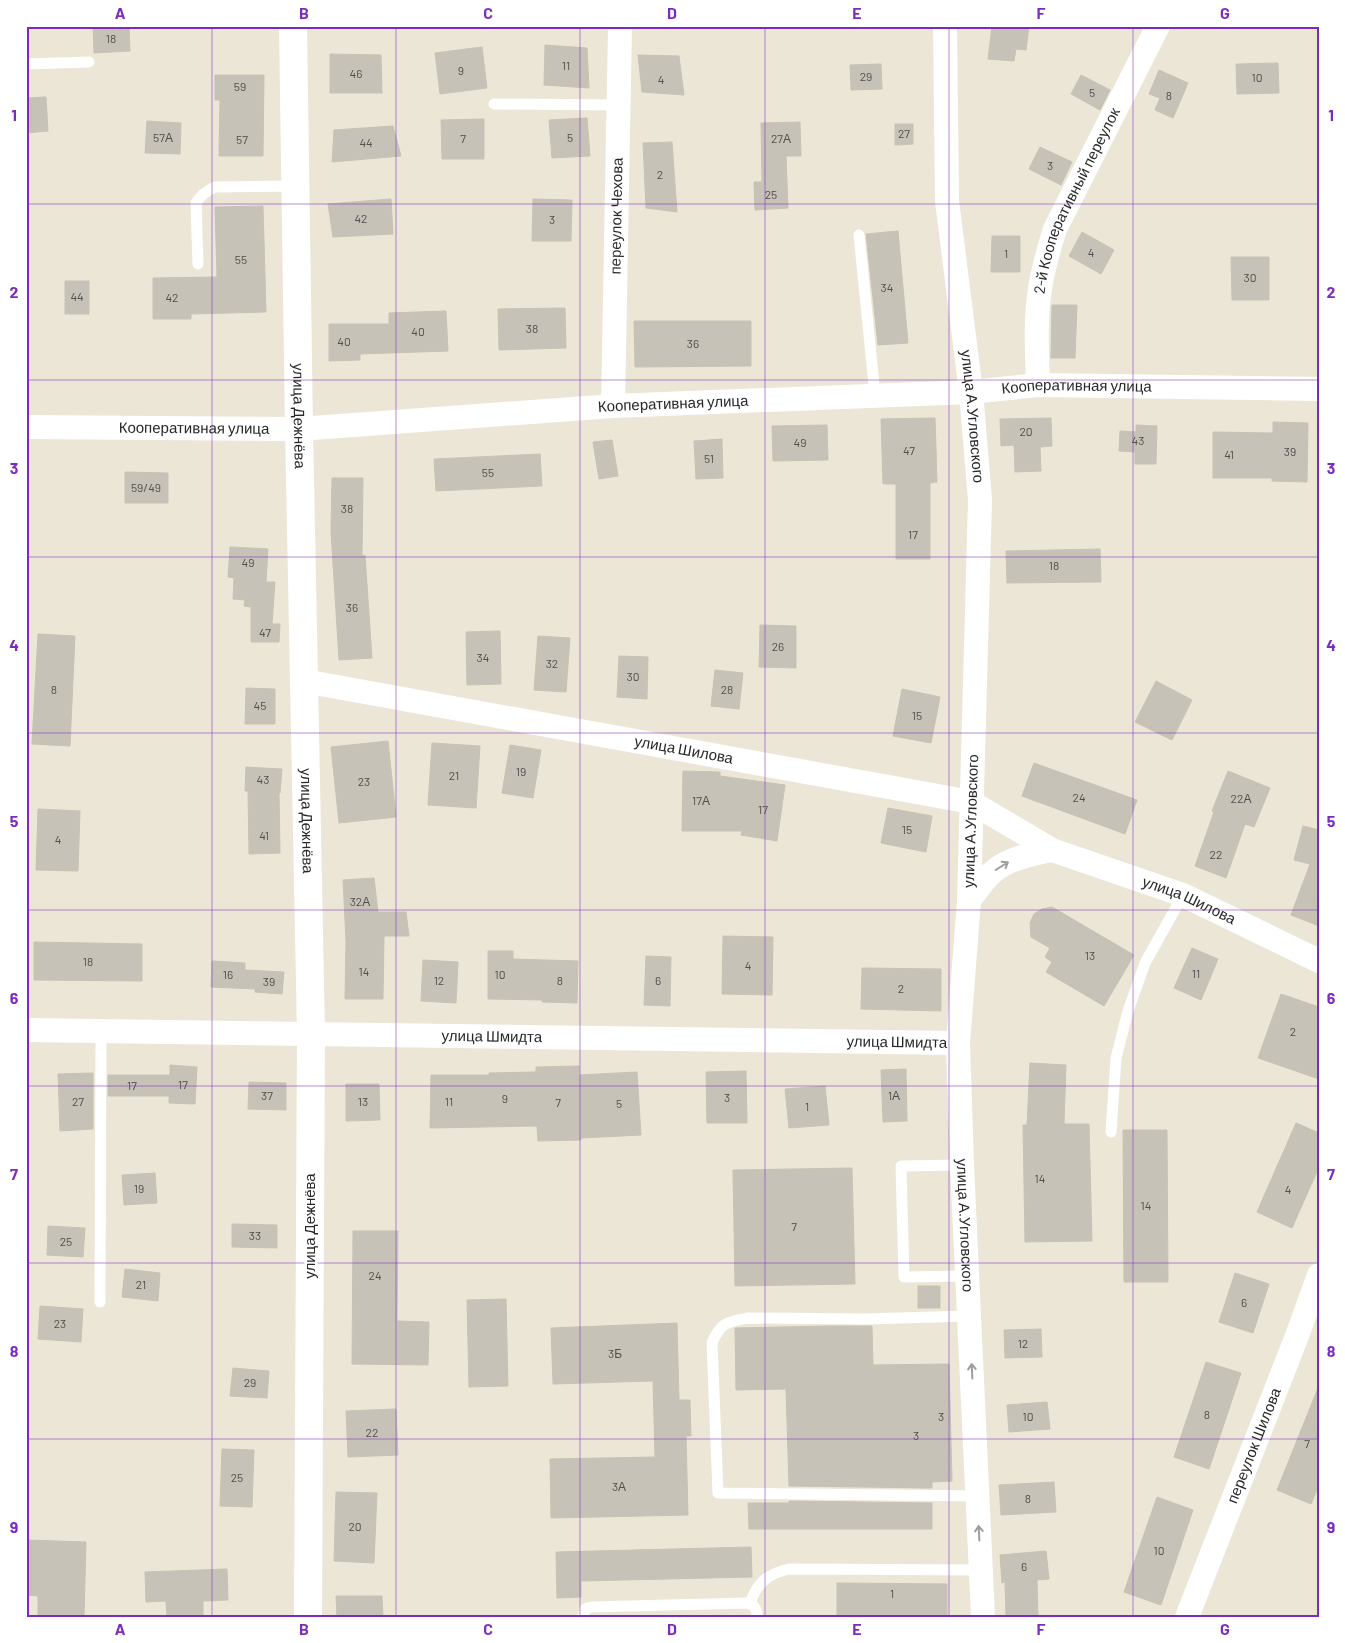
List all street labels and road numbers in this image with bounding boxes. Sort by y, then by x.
street label: 2-й Кооперативный переулок [1029,104,1123,295]
street label: переулок Чехова [605,157,626,275]
street label: улица А.Угловского [958,349,989,484]
street label: улица Дежнёва [290,363,310,470]
street label: Кооперативная улица [1000,375,1153,397]
street label: Кооперативная улица [597,391,749,415]
street label: Кооперативная улица [119,418,270,437]
street label: улица Шилова [633,731,735,767]
street label: улица А.Угловского [959,754,981,888]
street label: улица Дежнёва [298,768,318,874]
street label: улица Шилова [1140,872,1240,928]
street label: улица Шмидта [442,1026,543,1045]
street label: улица Шмидта [847,1031,948,1051]
street label: улица А.Угловского [954,1158,978,1293]
street label: улица Дежнёва [300,1173,318,1279]
street label: переулок Шилова [1222,1384,1284,1506]

